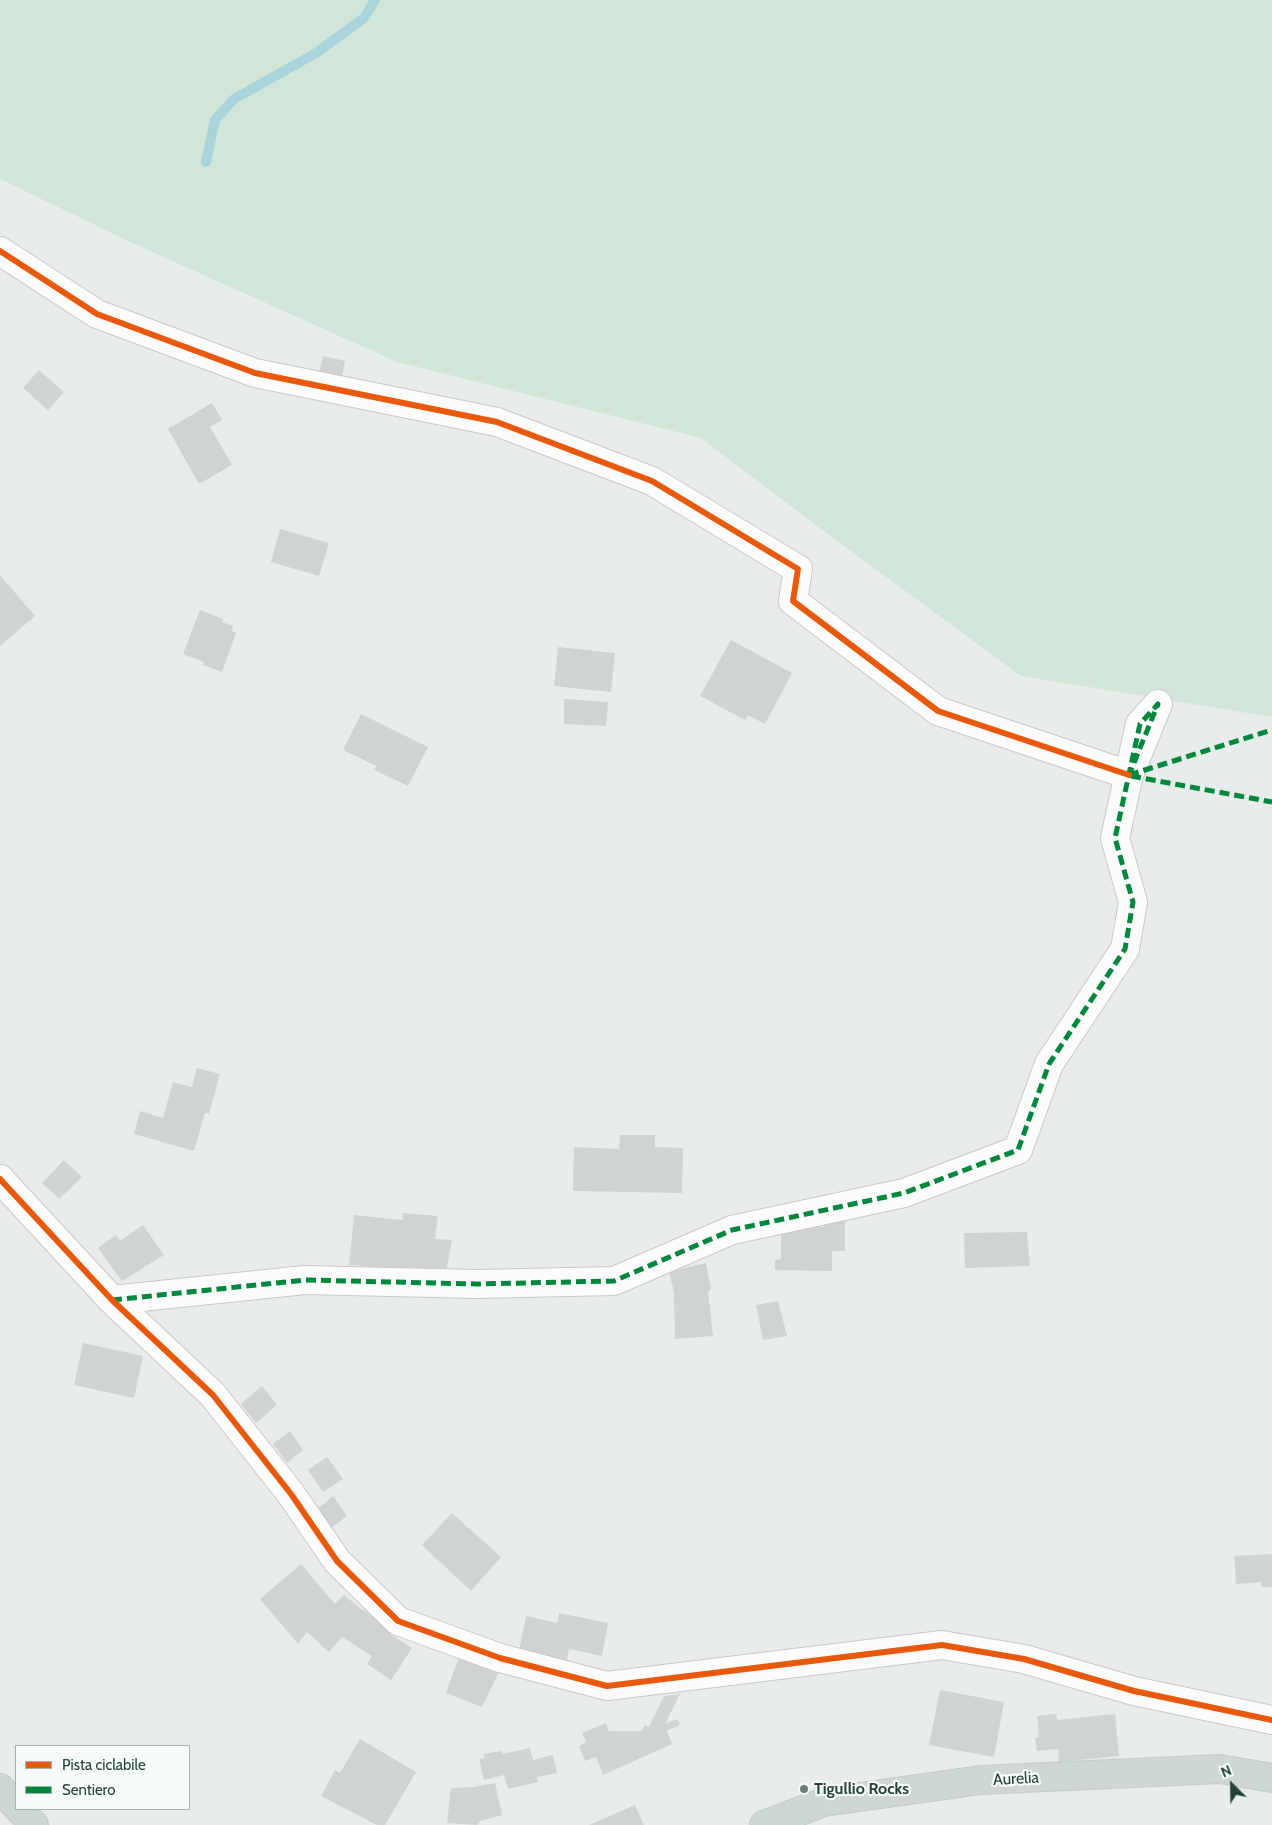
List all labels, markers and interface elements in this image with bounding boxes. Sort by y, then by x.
legend [15,1745,190,1810]
text: Pista ciclabile [62,1756,146,1774]
north arrow [1207,1760,1257,1810]
text: N [1218,1761,1234,1781]
street label: Aurelia [993,1768,1039,1790]
place label: Tigullio Rocks [814,1779,909,1799]
text: Sentiero [62,1781,115,1799]
marker: Tigullio Rocks [798,1783,810,1795]

